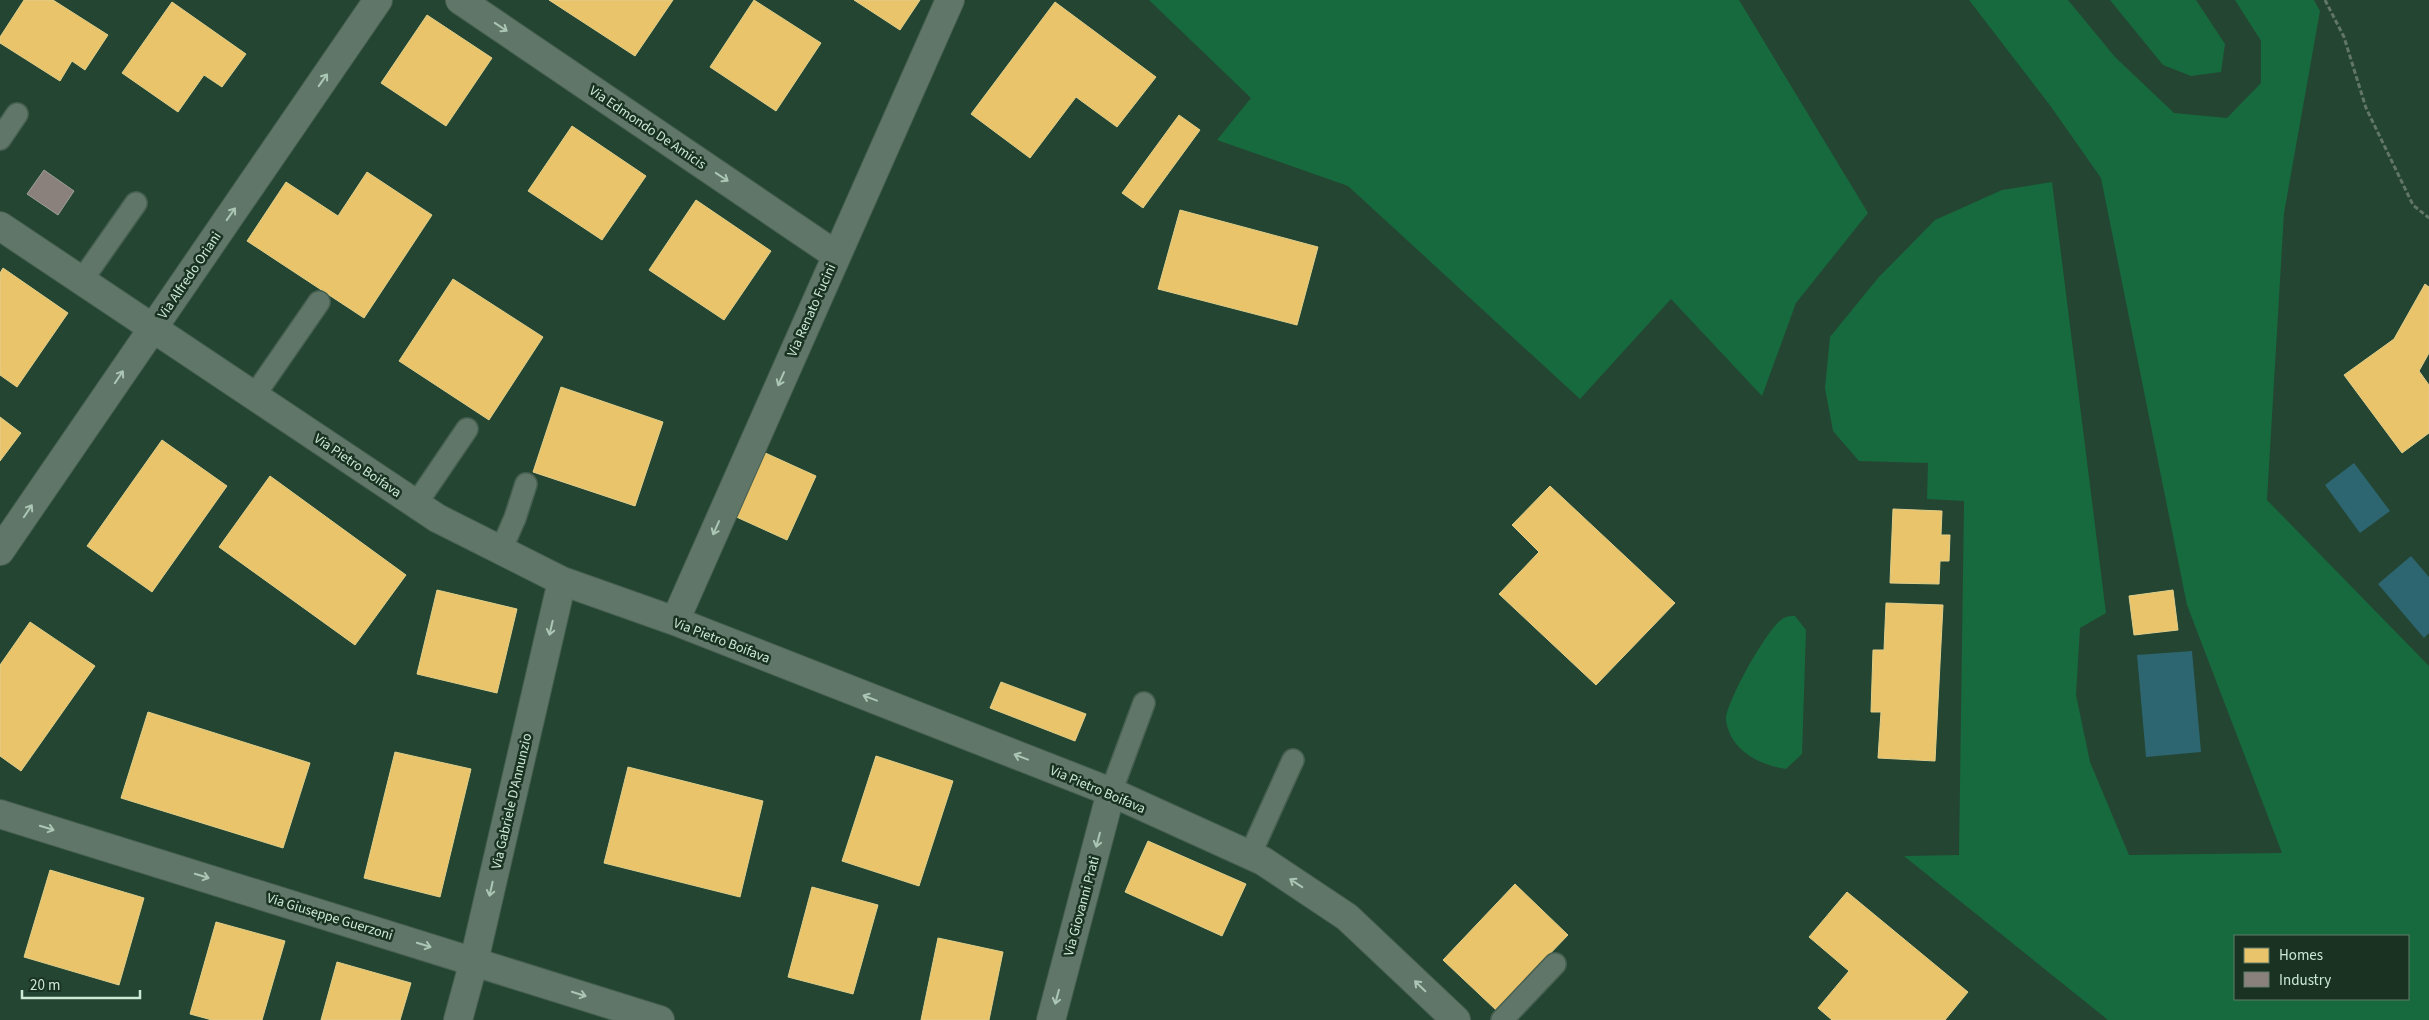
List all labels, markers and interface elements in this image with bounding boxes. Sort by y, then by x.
one-way arrow [494,22,508,32]
one-way arrow [318,73,328,87]
street label: Via Edmondo De Amicis [585,81,710,175]
one-way arrow [715,172,729,183]
one-way arrow [226,207,236,221]
street label: Via Alfredo Oriani [153,228,226,323]
street label: Via Renato Fucini [782,261,841,360]
one-way arrow [114,370,124,384]
one-way arrow [776,371,786,386]
street label: Via Pietro Boifava [310,429,405,503]
one-way arrow [22,504,33,518]
one-way arrow [710,520,720,535]
street label: Via Pietro Boifava [670,613,773,669]
one-way arrow [546,620,555,636]
one-way arrow [863,693,878,702]
street label: Via Gabriele D'Annunzio [487,731,537,871]
one-way arrow [1014,752,1029,762]
street label: Via Pietro Boifava [1047,761,1148,819]
one-way arrow [38,824,54,833]
one-way arrow [1093,831,1102,847]
street label: Via Giovanni Prati [1059,854,1105,958]
one-way arrow [193,872,209,882]
one-way arrow [1289,878,1303,888]
one-way arrow [486,880,495,896]
street label: Via Giuseppe Guerzoni [264,888,395,946]
legend [2234,935,2409,1000]
one-way arrow [415,941,431,951]
text: Homes [2279,945,2323,966]
scale bar [22,968,140,1000]
text: Industry [2279,970,2331,991]
text: 20 m [30,975,60,996]
one-way arrow [1414,980,1427,992]
one-way arrow [1052,988,1061,1004]
one-way arrow [570,990,586,999]

